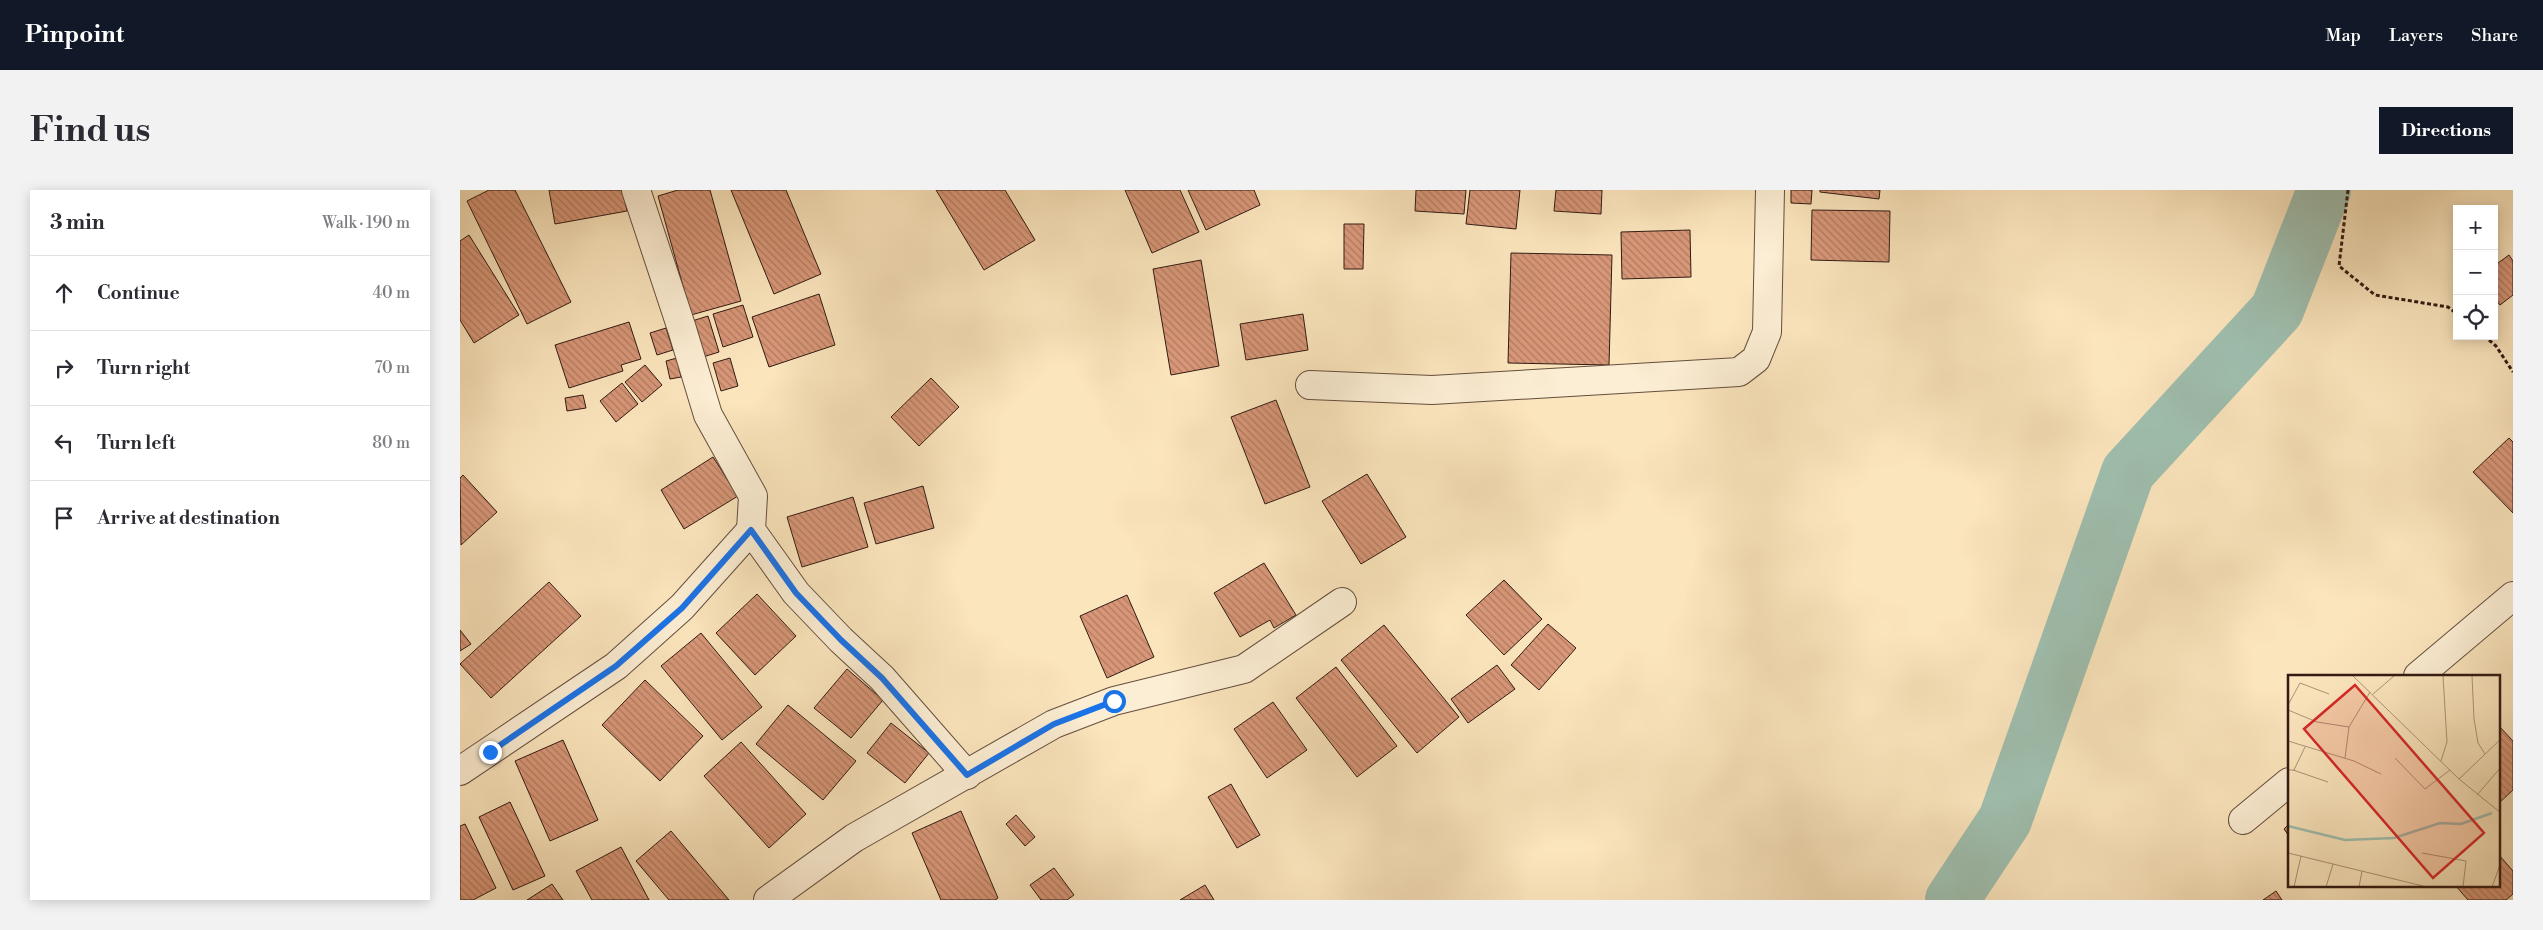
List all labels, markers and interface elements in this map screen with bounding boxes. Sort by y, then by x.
text: Pinpoint [25,20,124,50]
text: Map [2326,24,2361,47]
text: Layers [2389,24,2443,47]
text: Share [2471,24,2518,47]
button: Directions [2379,107,2513,154]
text: Find us [30,109,150,152]
map controls [2453,205,2498,340]
button: + [2453,205,2498,250]
text: 3 min [50,210,105,236]
text: Walk · 190 m [322,213,410,233]
button: − [2453,250,2498,295]
icon: ahead [50,279,78,307]
text: Continue [97,281,180,305]
text: 40 m [373,283,410,303]
button: locate [2453,295,2498,340]
icon: right [50,354,78,382]
text: Turn right [97,356,190,380]
text: 70 m [374,358,410,378]
icon: left [50,429,78,457]
text: Turn left [97,431,176,455]
text: 80 m [372,433,410,453]
icon: arrive [50,504,78,532]
text: Arrive at destination [97,506,280,530]
inset map [2288,675,2500,888]
route start [1103,690,1126,713]
route end [479,741,502,764]

